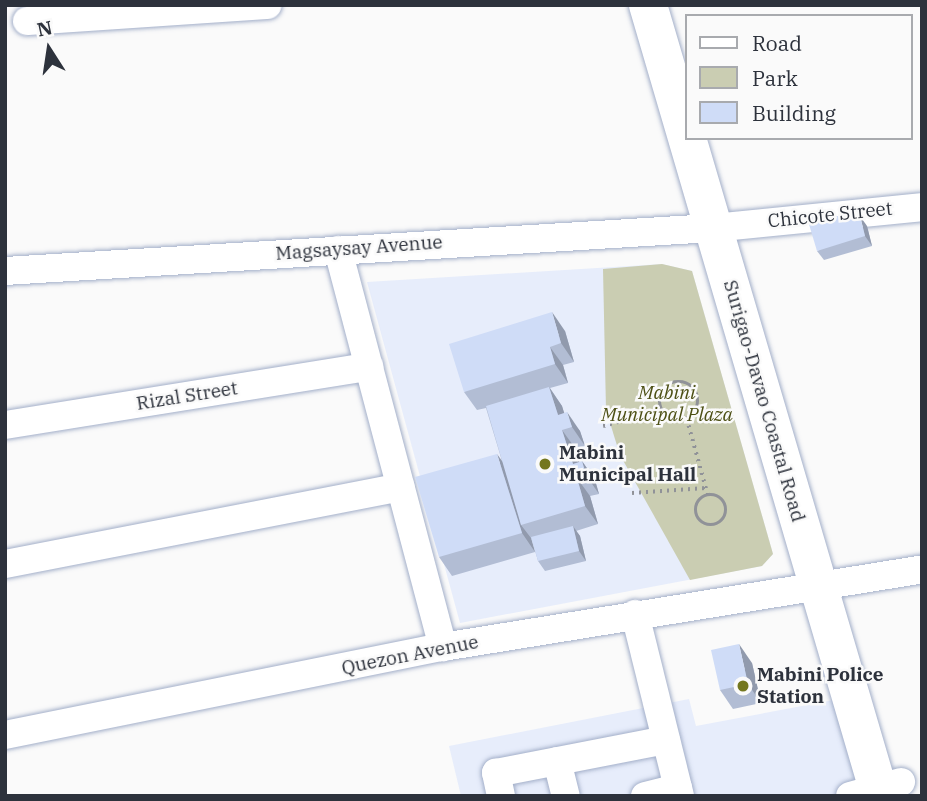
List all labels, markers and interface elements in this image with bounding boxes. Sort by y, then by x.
north arrow [14,14,84,84]
legend [685,14,913,140]
text: N [35,15,54,42]
text: Road [752,29,802,57]
text: Park [752,64,798,92]
text: Building [752,99,836,127]
street label: Chicote Street [767,197,893,233]
street label: Magsaysay Avenue [275,231,443,265]
street label: Surigao-Davao Coastal Road [719,277,809,525]
street label: Rizal Street [135,377,239,415]
park label: Mabini Municipal Plaza [601,382,733,426]
place label: Mabini Municipal Hall [559,442,696,486]
marker: Mabini Municipal Hall [537,456,553,472]
street label: Quezon Avenue [340,631,480,679]
place label: Mabini Police Station [757,664,883,708]
marker: Mabini Police Station [735,678,751,694]

